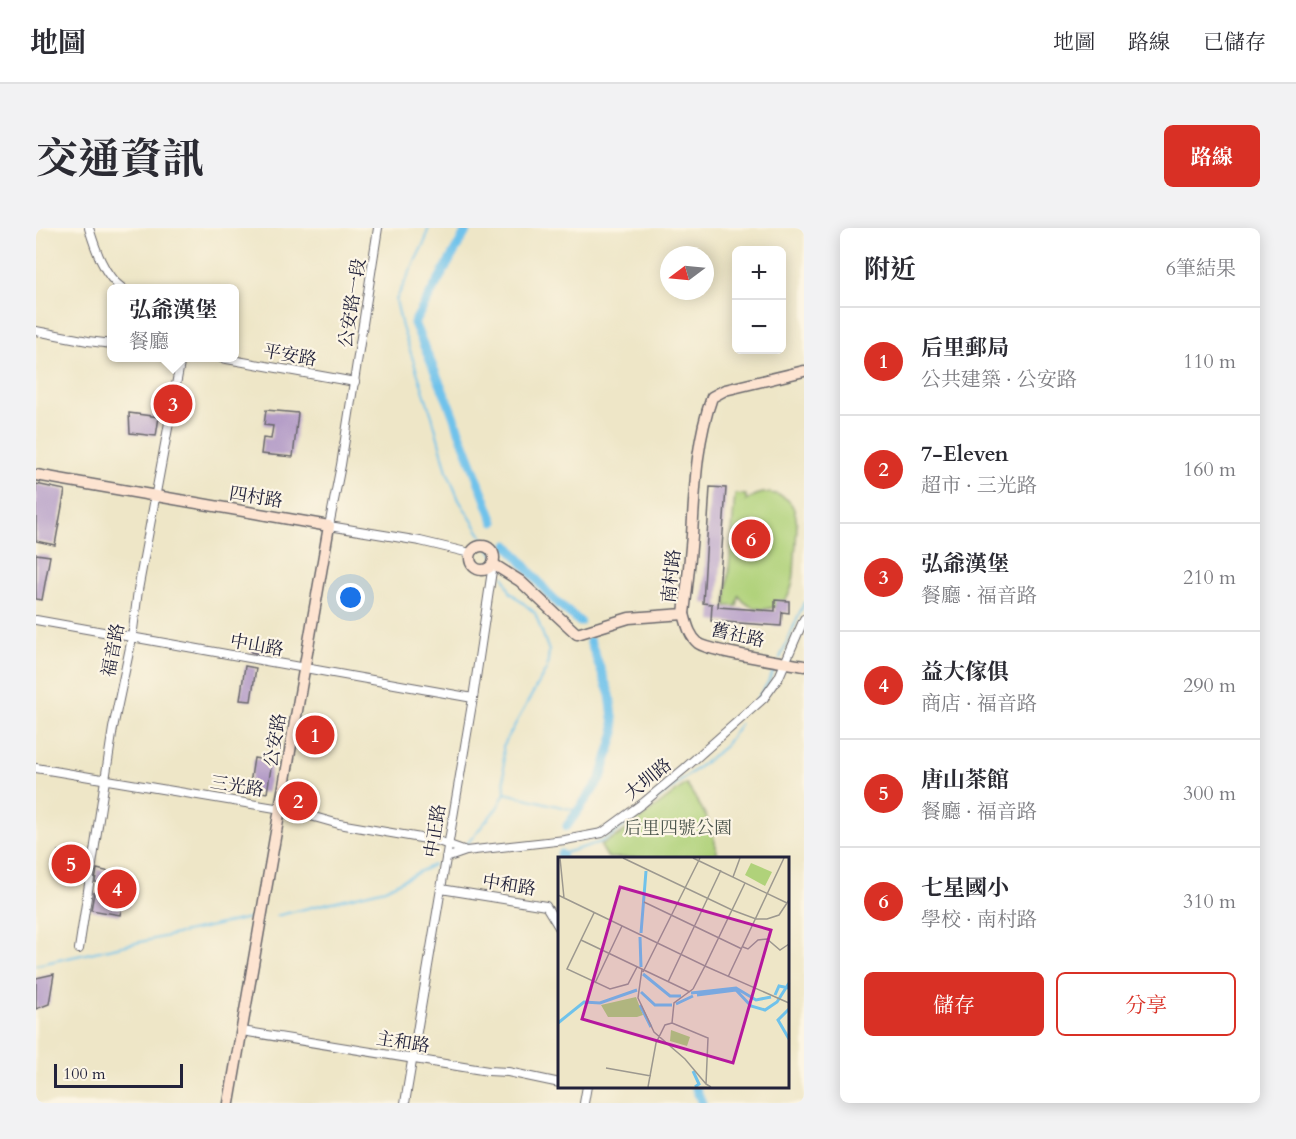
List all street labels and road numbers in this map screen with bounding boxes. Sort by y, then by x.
street label: 公安路一段 [333,257,372,349]
street label: 平安路 [261,338,319,372]
street label: 四村路 [227,481,285,514]
street label: 南村路 [656,548,687,604]
street label: 舊社路 [709,617,767,654]
street label: 福音路 [96,621,131,679]
street label: 中山路 [228,628,286,662]
street label: 公安路 [258,711,292,769]
street label: 大圳路 [619,753,677,806]
street label: 三光路 [208,770,266,803]
street label: 中正路 [419,802,452,860]
street label: 中和路 [480,869,538,902]
street label: 主和路 [374,1026,432,1059]

